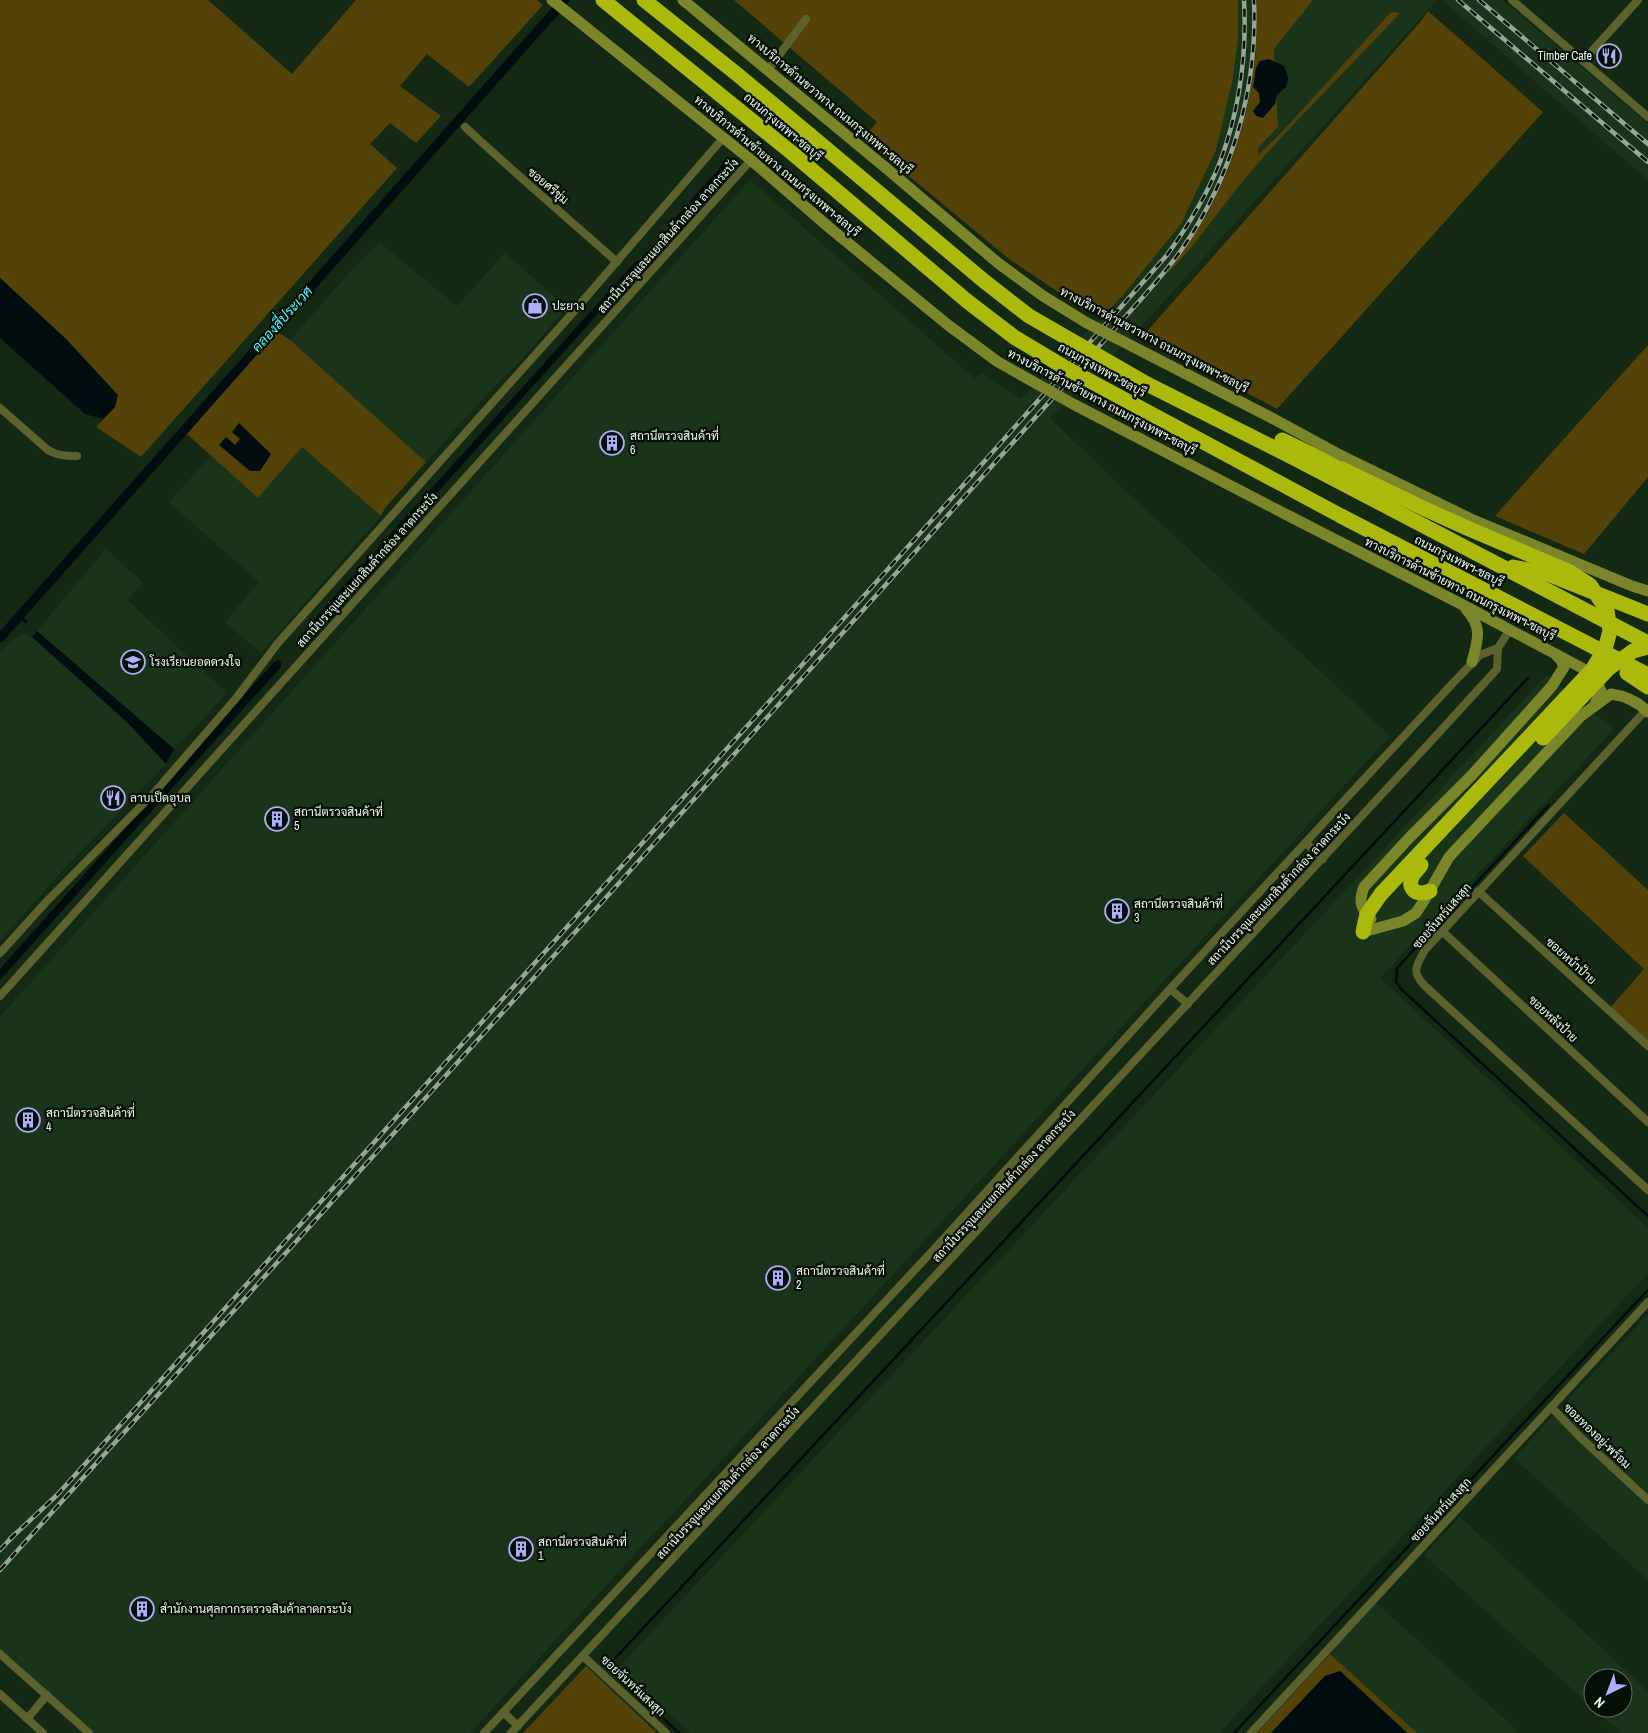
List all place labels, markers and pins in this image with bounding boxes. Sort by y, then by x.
restaurant icon: Timber Cafe [1596,43,1622,69]
place label: Timber Cafe [1538,48,1592,64]
shop icon: ปะยาง [522,293,548,319]
place label: ปะยาง [552,298,584,314]
place label: สถานีตรวจสินค้าที่ 6 [630,425,719,458]
building icon: สถานีตรวจสินค้าที่ 6 [599,430,625,456]
school or university icon: โรงเรียนยอดดวงใจ [120,649,146,675]
place label: โรงเรียนยอดดวงใจ [149,654,241,670]
restaurant icon: ลาบเป็ดอุบล [100,785,126,811]
place label: ลาบเป็ดอุบล [130,790,191,807]
place label: สถานีตรวจสินค้าที่ 5 [294,801,383,834]
building icon: สถานีตรวจสินค้าที่ 5 [264,806,290,832]
place label: สถานีตรวจสินค้าที่ 3 [1134,893,1223,926]
building icon: สถานีตรวจสินค้าที่ 3 [1104,898,1130,924]
place label: สถานีตรวจสินค้าที่ 4 [46,1102,135,1135]
building icon: สถานีตรวจสินค้าที่ 4 [15,1107,41,1133]
place label: สถานีตรวจสินค้าที่ 2 [796,1260,885,1293]
building icon: สถานีตรวจสินค้าที่ 2 [765,1265,791,1291]
place label: สถานีตรวจสินค้าที่ 1 [538,1531,627,1564]
building icon: สถานีตรวจสินค้าที่ 1 [508,1536,534,1562]
building icon: สำนักงานศุลกากรตรวจสินค้าลาดกระบัง [129,1596,155,1622]
place label: สำนักงานศุลกากรตรวจสินค้าลาดกระบัง [160,1601,352,1618]

